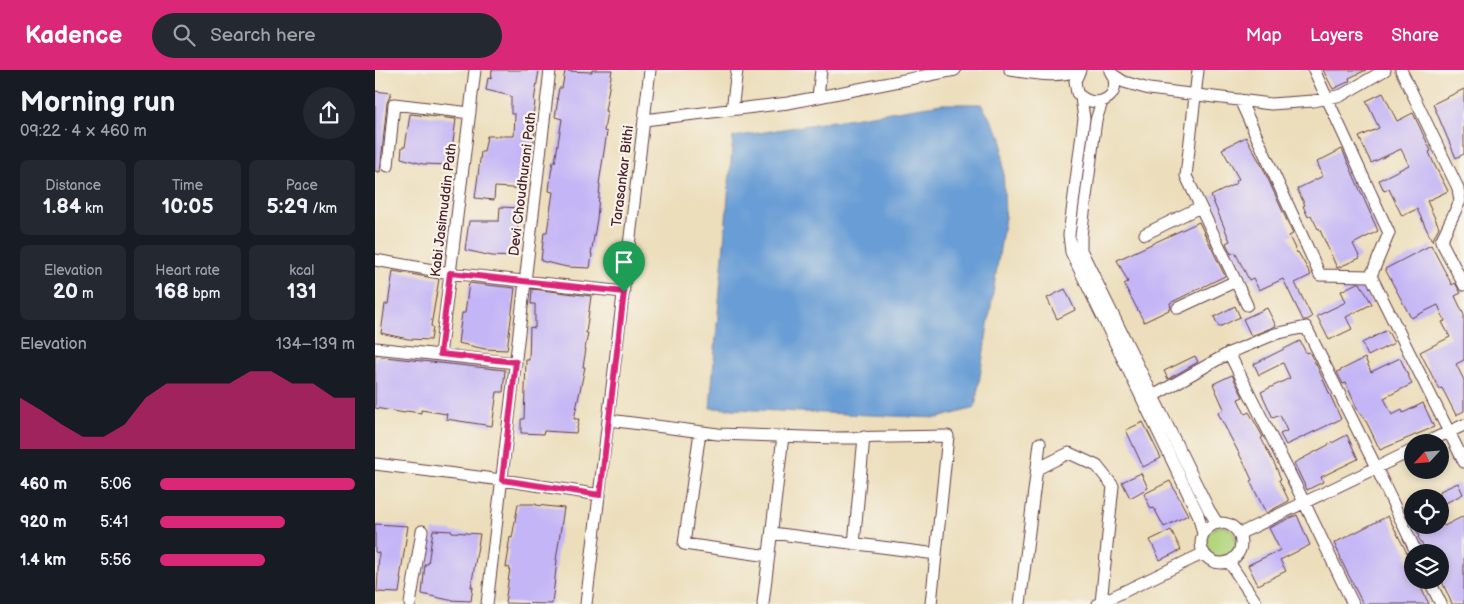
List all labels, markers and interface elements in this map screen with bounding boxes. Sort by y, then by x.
search box [152,13,502,58]
text: Kadence [25,21,122,50]
icon: search [170,21,198,49]
text: Search here [210,24,316,47]
text: Map [1246,25,1282,46]
text: Layers [1310,25,1363,46]
text: Share [1391,25,1439,46]
text: Morning run [20,86,175,119]
button: share [303,87,355,139]
street label: Devi Choudhurani Path [505,111,540,257]
text: 09:22 · 4 × 460 m [20,122,147,141]
street label: Tarasankar Bithi [608,124,637,228]
street label: Kabi Jasimuddin Path [427,142,460,278]
text: Distance [45,177,101,194]
text: Time [172,177,203,194]
text: Pace [286,177,318,194]
text: 1.84 [43,194,81,219]
text: 10:05 [161,194,214,219]
text: 5:29 [267,194,309,219]
text: km [81,200,104,217]
text: /km [309,200,337,217]
pin [603,241,645,292]
icon: arrive [610,248,638,276]
text: Elevation [44,262,102,279]
text: Heart rate [155,262,220,279]
text: kcal [289,262,314,279]
text: 20 [53,279,78,304]
text: 168 [155,279,189,304]
text: 131 [287,279,317,304]
text: m [78,285,93,302]
text: bpm [189,285,220,302]
text: Elevation [20,335,87,354]
text: 134–139 m [276,335,355,354]
north arrow [1404,434,1449,479]
map controls [1404,434,1449,589]
text: 460 m [20,475,67,494]
text: 5:06 [100,475,132,494]
button: locate [1404,489,1449,534]
text: 920 m [20,513,67,532]
text: 5:41 [100,513,128,532]
button: layers [1404,544,1449,589]
text: 1.4 km [20,551,66,570]
text: 5:56 [100,551,131,570]

